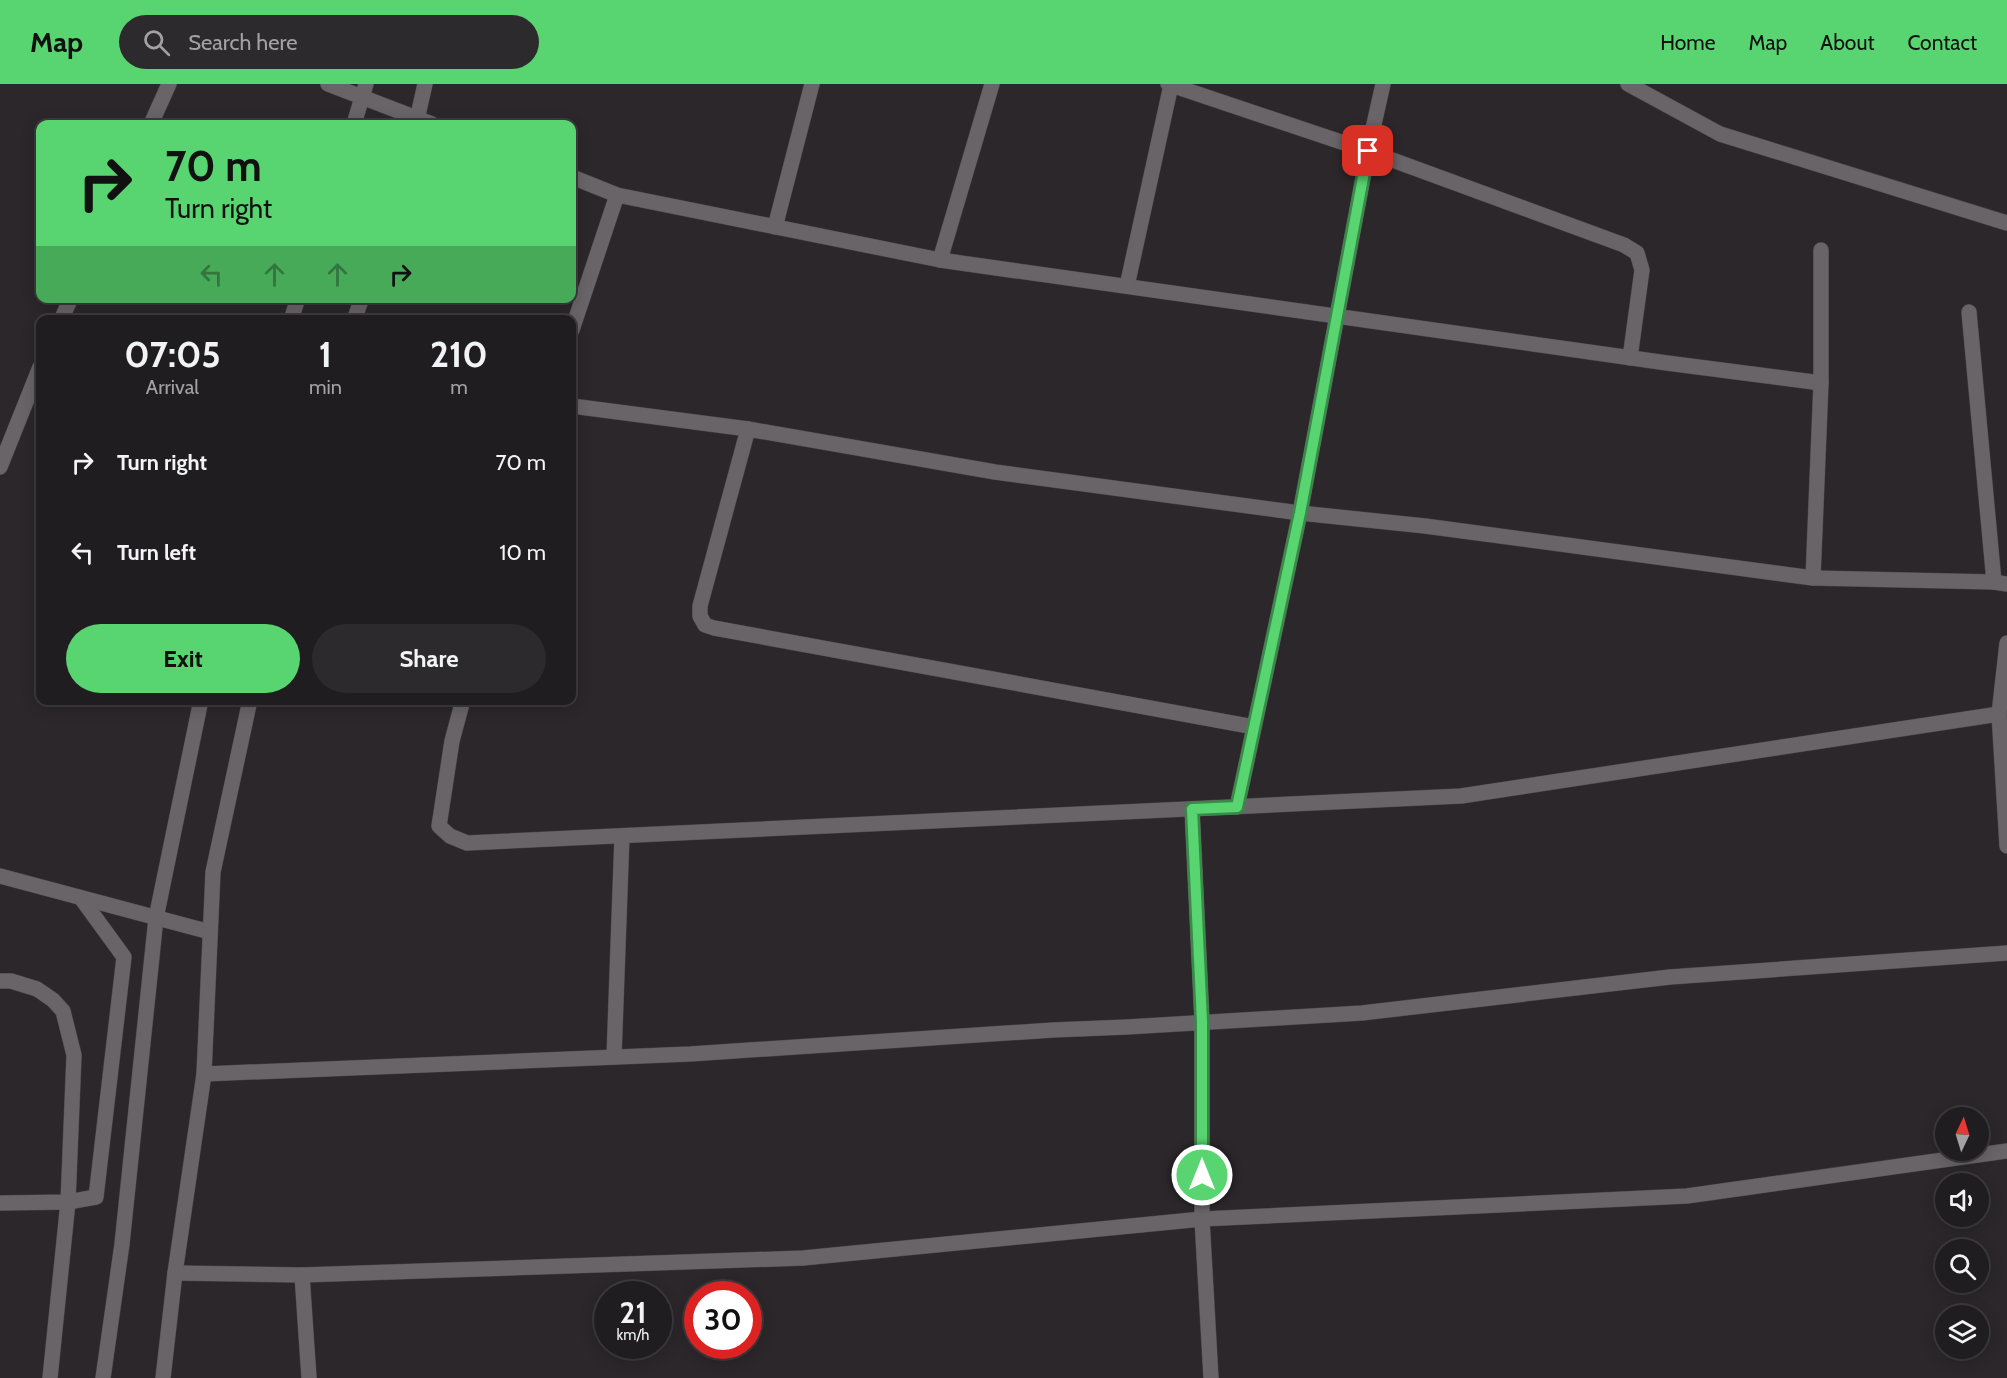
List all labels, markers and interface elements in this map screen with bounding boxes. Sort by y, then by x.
search box [119,15,539,69]
text: Map [30,25,83,59]
icon: search [140,26,173,59]
text: Search here [188,29,297,56]
text: Home [1660,30,1716,55]
text: Map [1749,30,1787,55]
text: About [1820,30,1874,55]
text: Contact [1907,30,1977,55]
pin [1342,125,1393,176]
icon: arrive [1351,134,1384,167]
text: 70 m [165,140,262,192]
icon: right [66,144,144,222]
text: Turn right [165,192,272,225]
icon: left [195,258,228,291]
icon: ahead [258,258,291,291]
icon: ahead [321,258,354,291]
icon: right [384,258,417,291]
text: 07:05 [124,332,221,376]
text: 1 [319,332,332,376]
text: 210 [430,332,488,376]
text: Arrival [146,375,199,399]
text: min [309,375,342,399]
text: m [450,375,468,399]
icon: right [66,446,99,479]
text: Turn right [117,449,207,476]
text: 70 m [496,449,546,476]
icon: left [66,536,99,569]
text: Turn left [117,539,196,566]
text: 10 m [499,539,546,566]
button: Exit [66,624,300,693]
button: Share [312,624,546,693]
north arrow [1935,1107,1989,1161]
map controls [1935,1107,1989,1359]
position arrow [1170,1143,1234,1207]
button: sound [1935,1173,1989,1227]
button: search [1935,1239,1989,1293]
speed limit sign: 30 [684,1281,762,1359]
text: 21 [620,1294,646,1331]
button: layers [1935,1305,1989,1359]
text: km/h [617,1326,649,1344]

